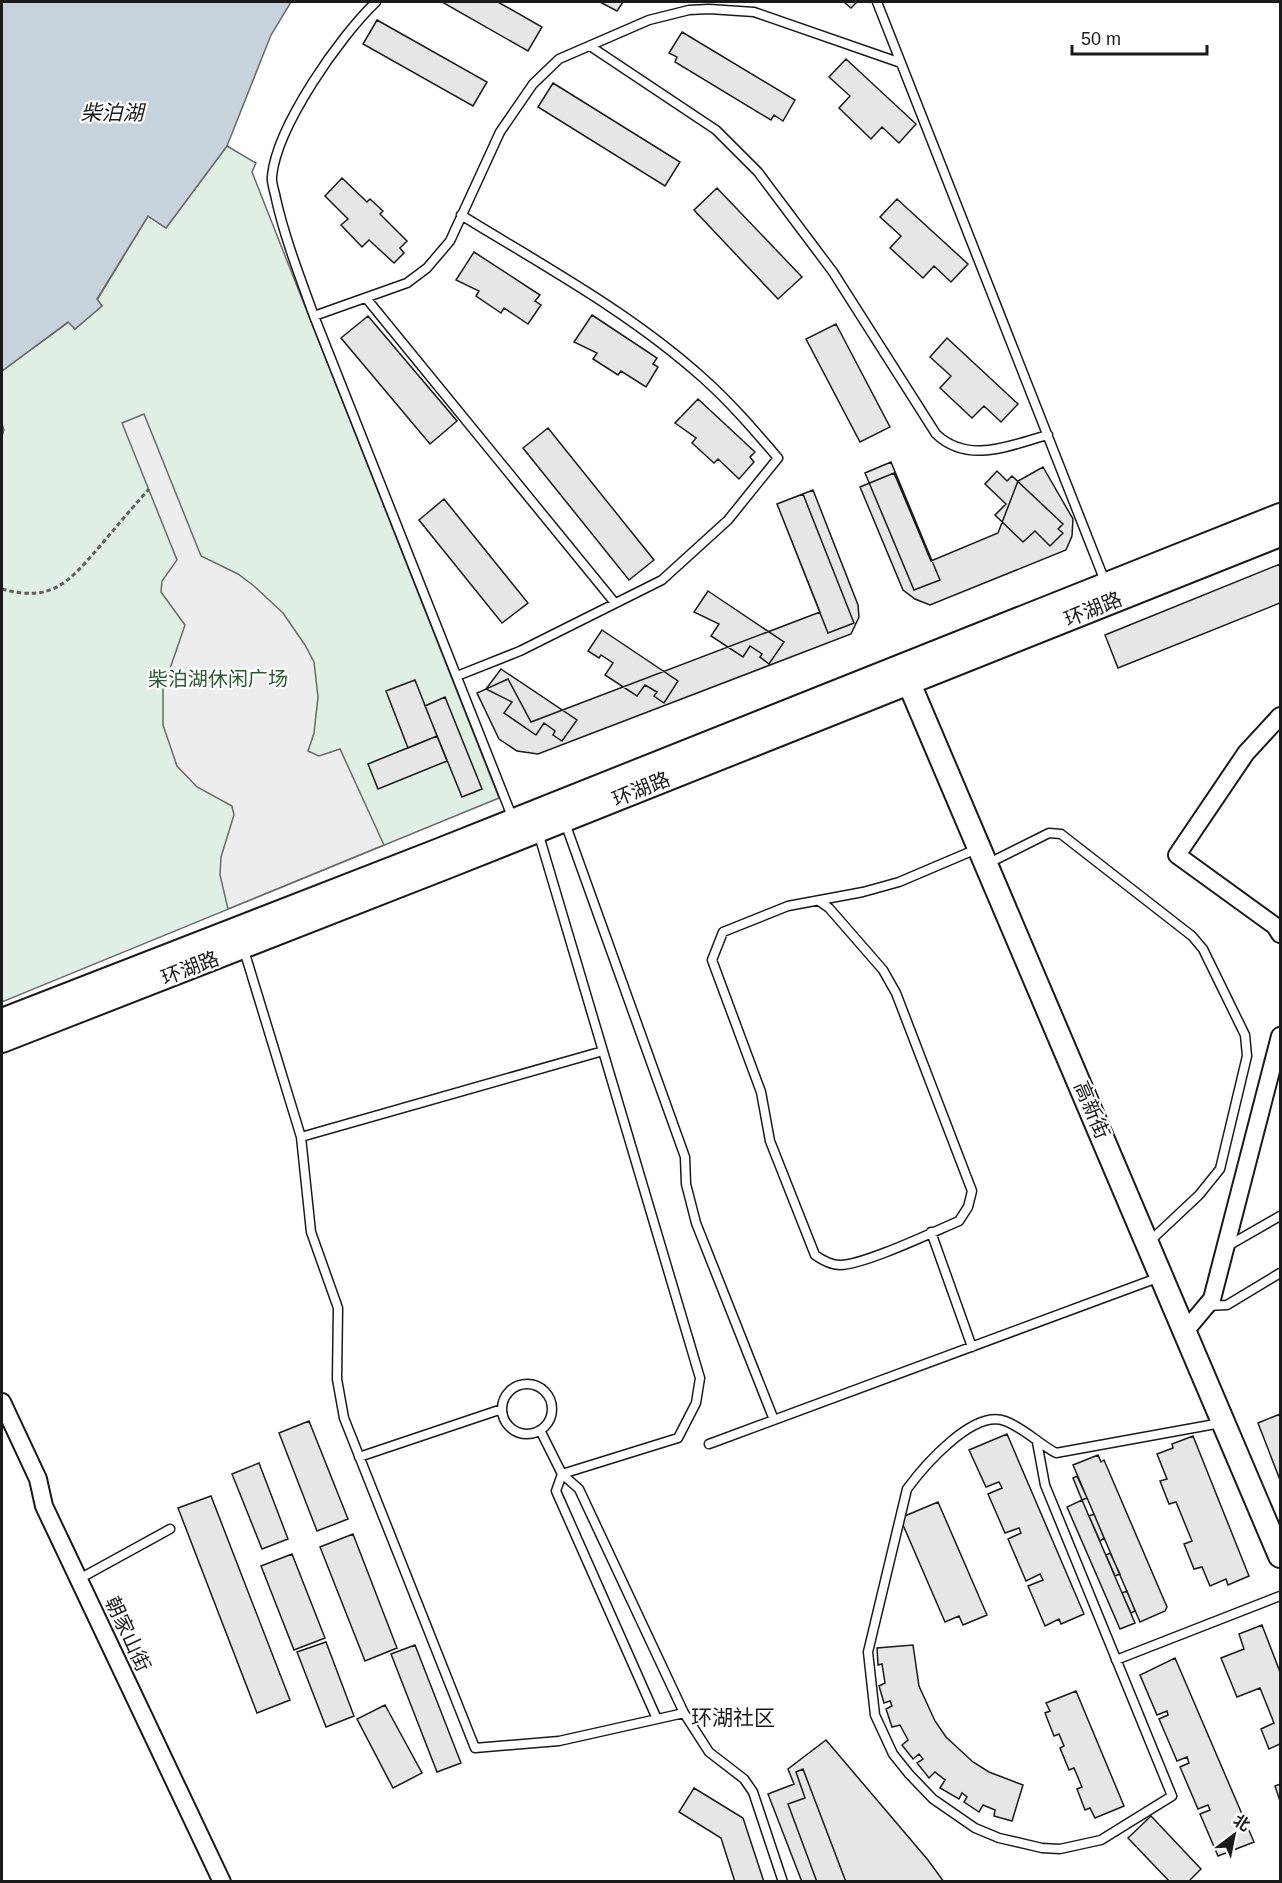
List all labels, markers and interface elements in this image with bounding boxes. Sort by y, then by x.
scale bar [1072,18,1207,56]
text: 50 m [1081,29,1121,49]
water label: 柴泊湖 [81,101,146,124]
street label: 环湖路 [1061,588,1125,630]
park label: 柴泊湖休闲广场 [148,668,288,690]
street label: 环湖路 [609,768,673,810]
street label: 环湖路 [158,947,222,989]
street label: 高新街 [1070,1078,1114,1142]
street label: 朝家山街 [101,1593,155,1675]
district label: 环湖社区 [691,1706,775,1729]
north arrow [1204,1805,1264,1865]
text: 北 [1230,1811,1253,1834]

